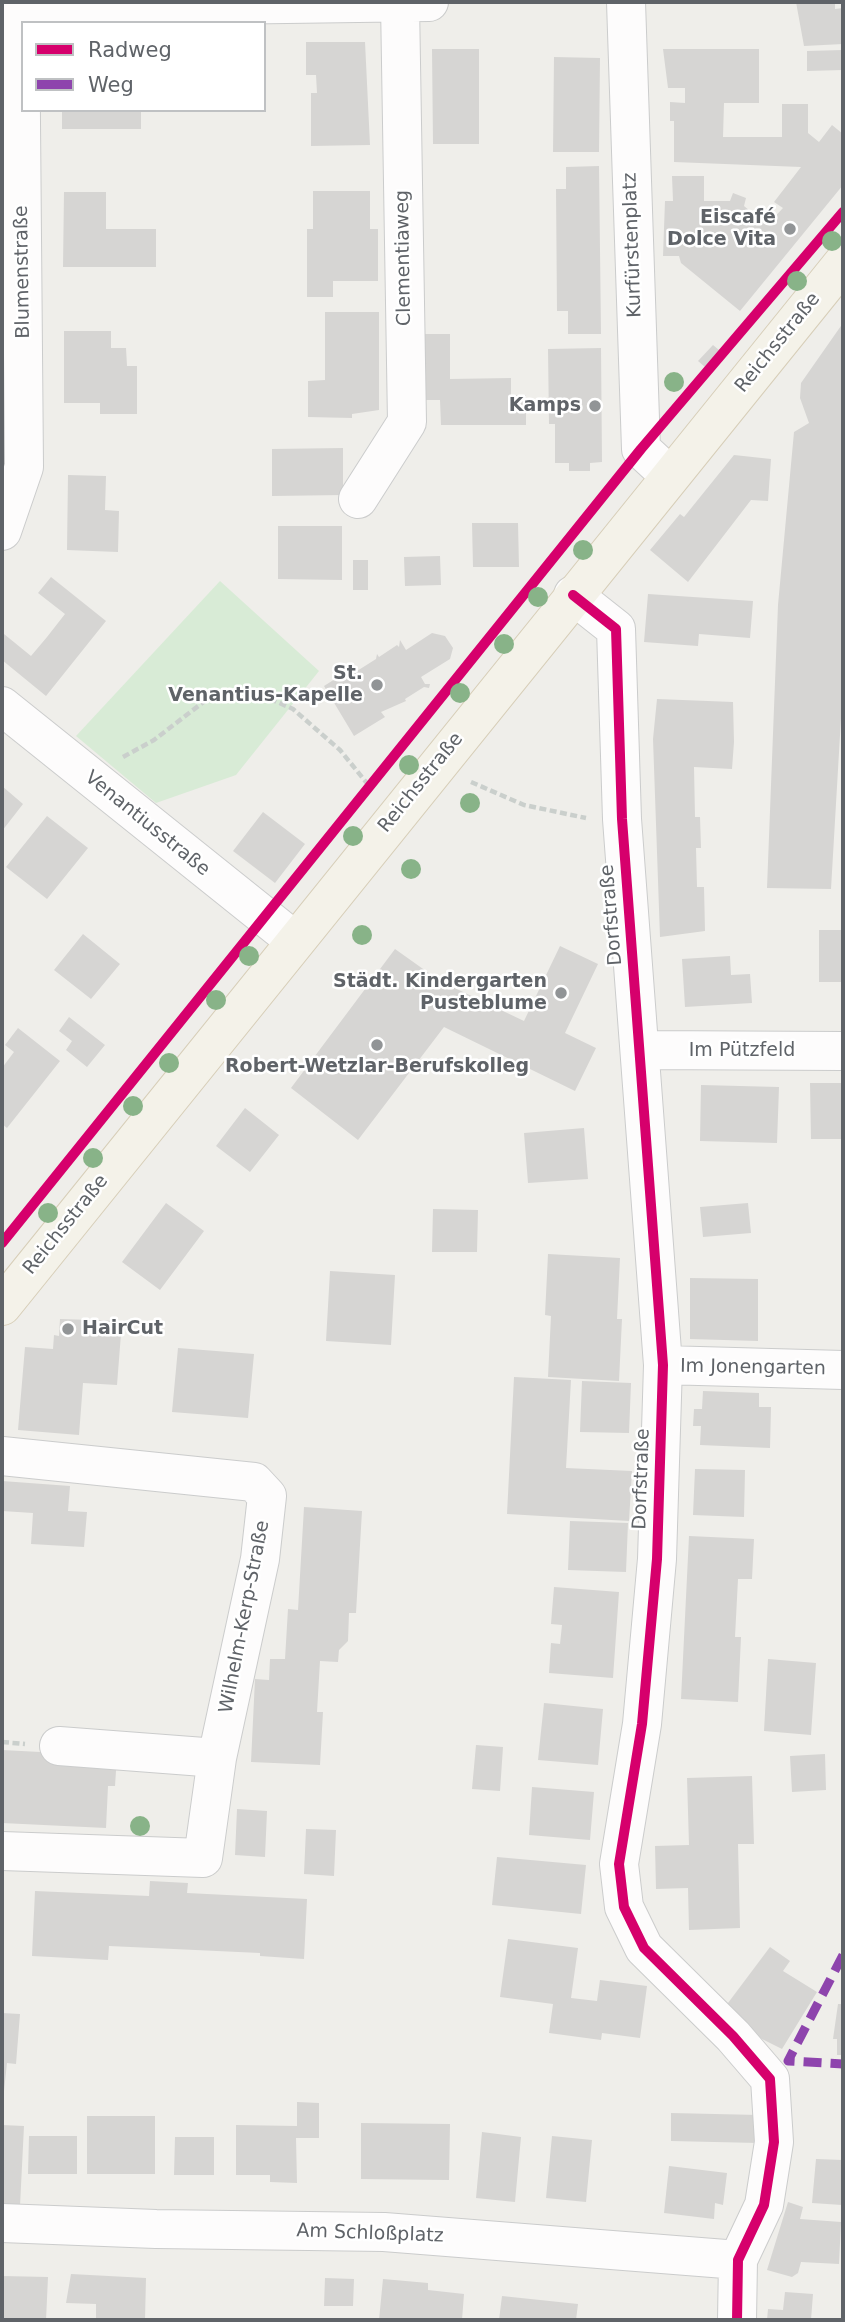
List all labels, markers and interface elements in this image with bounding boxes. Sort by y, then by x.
legend [21,21,266,112]
text: Radweg [88,38,172,62]
text: Weg [88,73,134,97]
street label: Kurfürstenplatz [619,172,647,318]
street label: Clementiaweg [391,190,417,326]
street label: Blumenstraße [10,205,36,339]
place label: Eiscafé Dolce Vita [667,207,776,251]
marker: Eiscafé Dolce Vita [782,221,798,237]
street label: Reichsstraße [731,288,825,398]
place label: Kamps [509,395,581,417]
marker: Kamps [587,398,603,414]
place label: St. Venantius-Kapelle [168,663,363,707]
marker: St. Venantius-Kapelle [369,677,385,693]
street label: Reichsstraße [374,728,468,838]
street label: Venantiusstraße [80,767,214,881]
street label: Dorfstraße [596,864,628,966]
place label: Städt. Kindergarten Pusteblume [333,971,547,1015]
marker: Städt. Kindergarten Pusteblume [553,985,569,1001]
marker: Robert-Wetzlar-Berufskolleg [369,1037,385,1053]
street label: Im Pützfeld [689,1040,795,1062]
place label: Robert-Wetzlar-Berufskolleg [225,1056,529,1078]
street label: Reichsstraße [19,1170,113,1280]
place label: HairCut [82,1318,163,1340]
marker: HairCut [60,1321,76,1337]
street label: Im Jonengarten [680,1355,826,1381]
street label: Dorfstraße [629,1428,655,1530]
street label: Wilhelm-Kerp-Straße [215,1519,275,1715]
street label: Am Schloßplatz [296,2220,444,2248]

